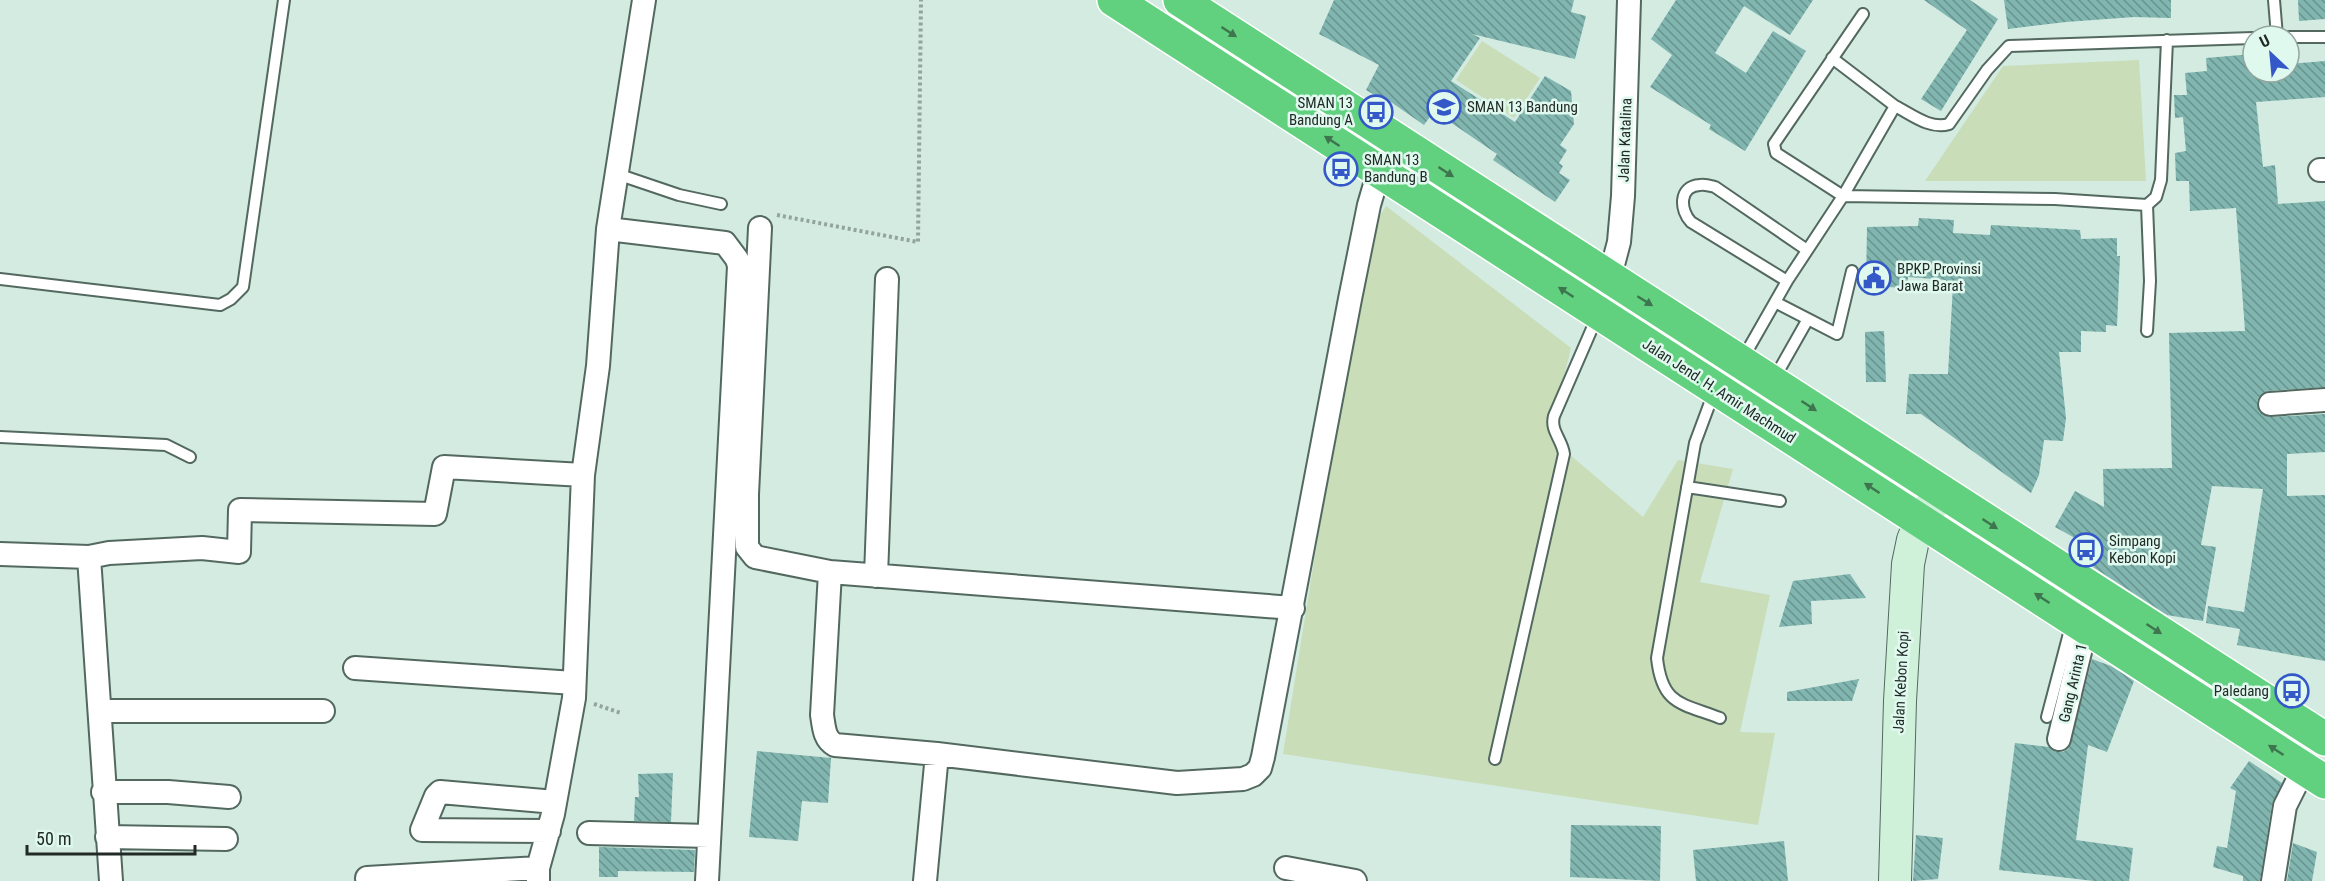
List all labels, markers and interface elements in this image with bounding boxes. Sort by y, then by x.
north arrow [2241,24,2301,84]
one-way arrow [1221,26,1237,37]
text: U [2256,30,2273,52]
school or university icon: SMAN 13 Bandung [1426,89,1462,125]
place label: SMAN 13 Bandung A [1289,94,1353,129]
bus stop icon: SMAN 13 Bandung A [1358,94,1394,130]
place label: SMAN 13 Bandung [1467,98,1578,116]
street label: Jalan Katalina [1615,98,1635,182]
one-way arrow [1324,136,1340,147]
bus stop icon: SMAN 13 Bandung B [1323,151,1359,187]
place label: SMAN 13 Bandung B [1364,151,1428,186]
one-way arrow [1438,166,1454,177]
public building icon: BPKP Provinsi Jawa Barat [1856,260,1892,296]
place label: BPKP Provinsi Jawa Barat [1897,260,1981,295]
one-way arrow [1558,287,1574,298]
one-way arrow [1637,295,1653,306]
street label: Jalan Jend. H. Amir Machmud [1639,335,1799,447]
one-way arrow [1801,400,1817,411]
one-way arrow [1864,483,1880,494]
one-way arrow [1982,518,1999,529]
bus stop icon: Simpang Kebon Kopi [2068,532,2104,568]
place label: Simpang Kebon Kopi [2109,532,2176,567]
one-way arrow [2033,593,2050,604]
one-way arrow [2146,623,2162,635]
street label: Jalan Kebon Kopi [1889,630,1913,734]
street label: Gang Arinta 1 [2055,642,2091,724]
bus stop icon: Paledang [2274,673,2310,709]
place label: Paledang [2214,682,2269,700]
one-way arrow [2268,745,2284,756]
scale bar [27,818,195,856]
text: 50 m [36,828,71,849]

